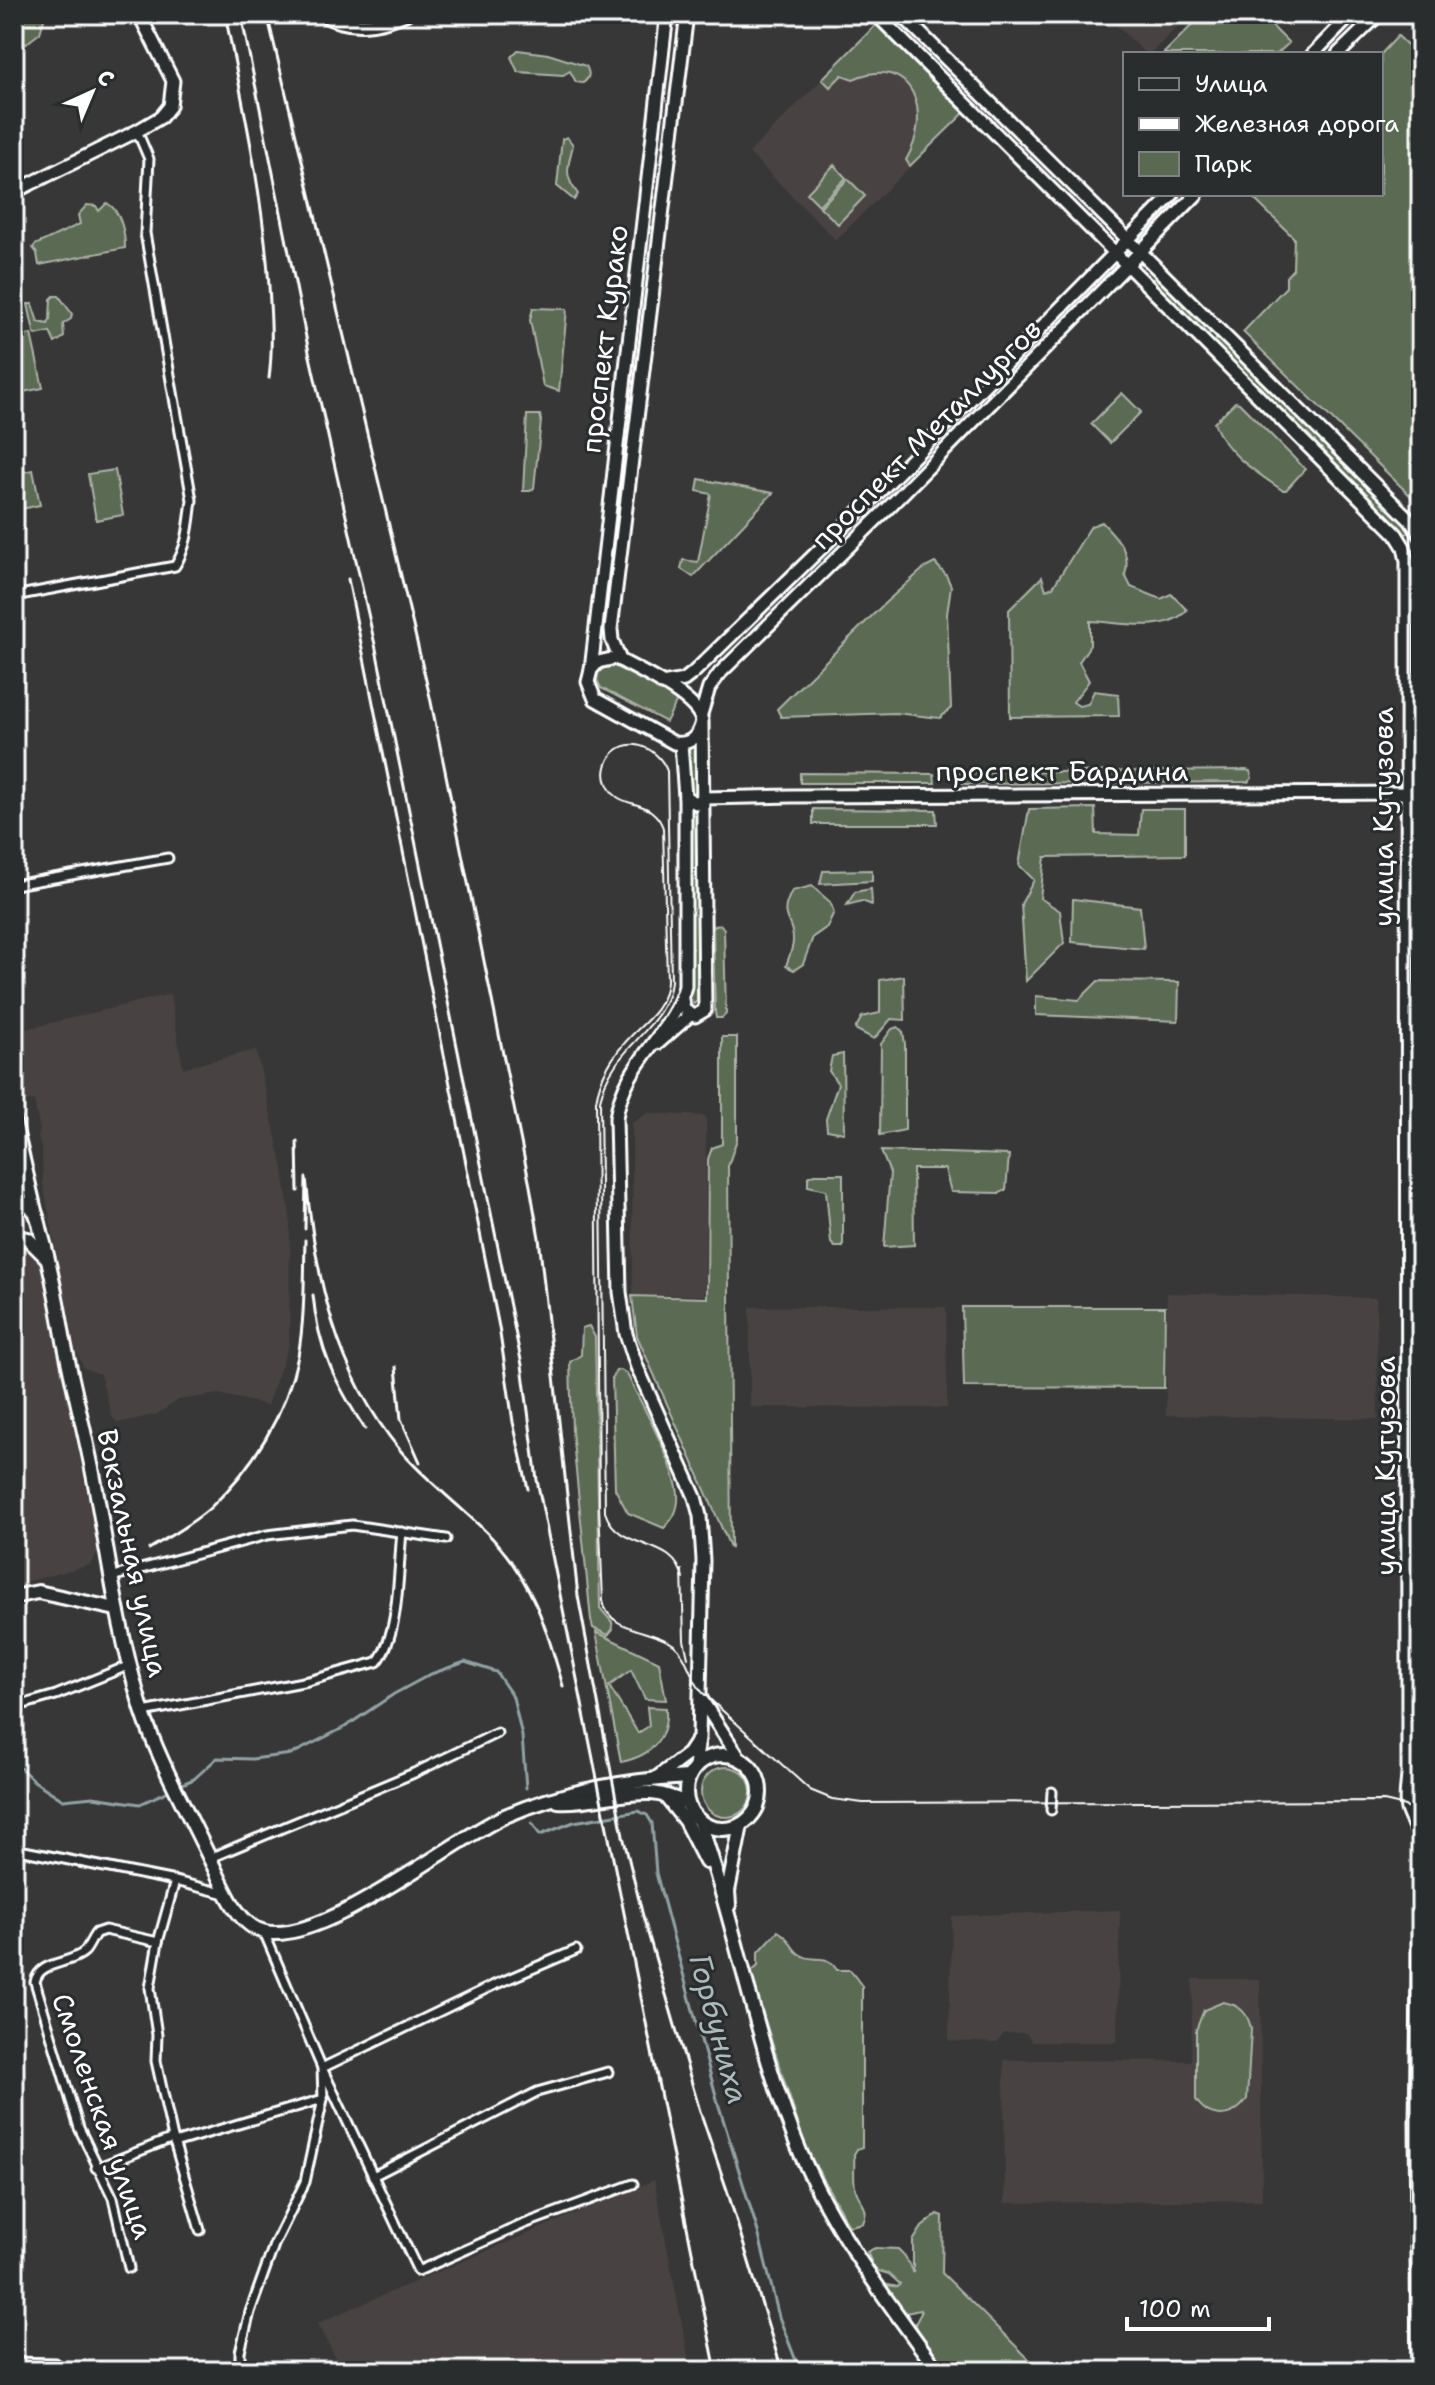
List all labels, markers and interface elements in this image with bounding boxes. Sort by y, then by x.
north arrow [52,52,132,132]
legend [1123,52,1383,196]
text: С [91,63,120,93]
text: Улица [1195,68,1268,100]
text: Железная дорога [1195,108,1399,140]
text: Парк [1195,148,1252,180]
street label: проспект Курако [571,223,637,455]
street label: проспект Металлургов [802,310,1050,558]
street label: улица Кутузова [1364,707,1402,927]
street label: проспект Бардина [936,752,1189,790]
street label: улица Кутузова [1366,1356,1404,1576]
street label: Вокзальная улица [88,1425,178,1681]
water label: Горбуниха [679,1949,759,2109]
street label: Смоленская улица [43,1988,163,2244]
scale bar [1127,2281,1269,2331]
text: 100 m [1139,2293,1211,2325]

